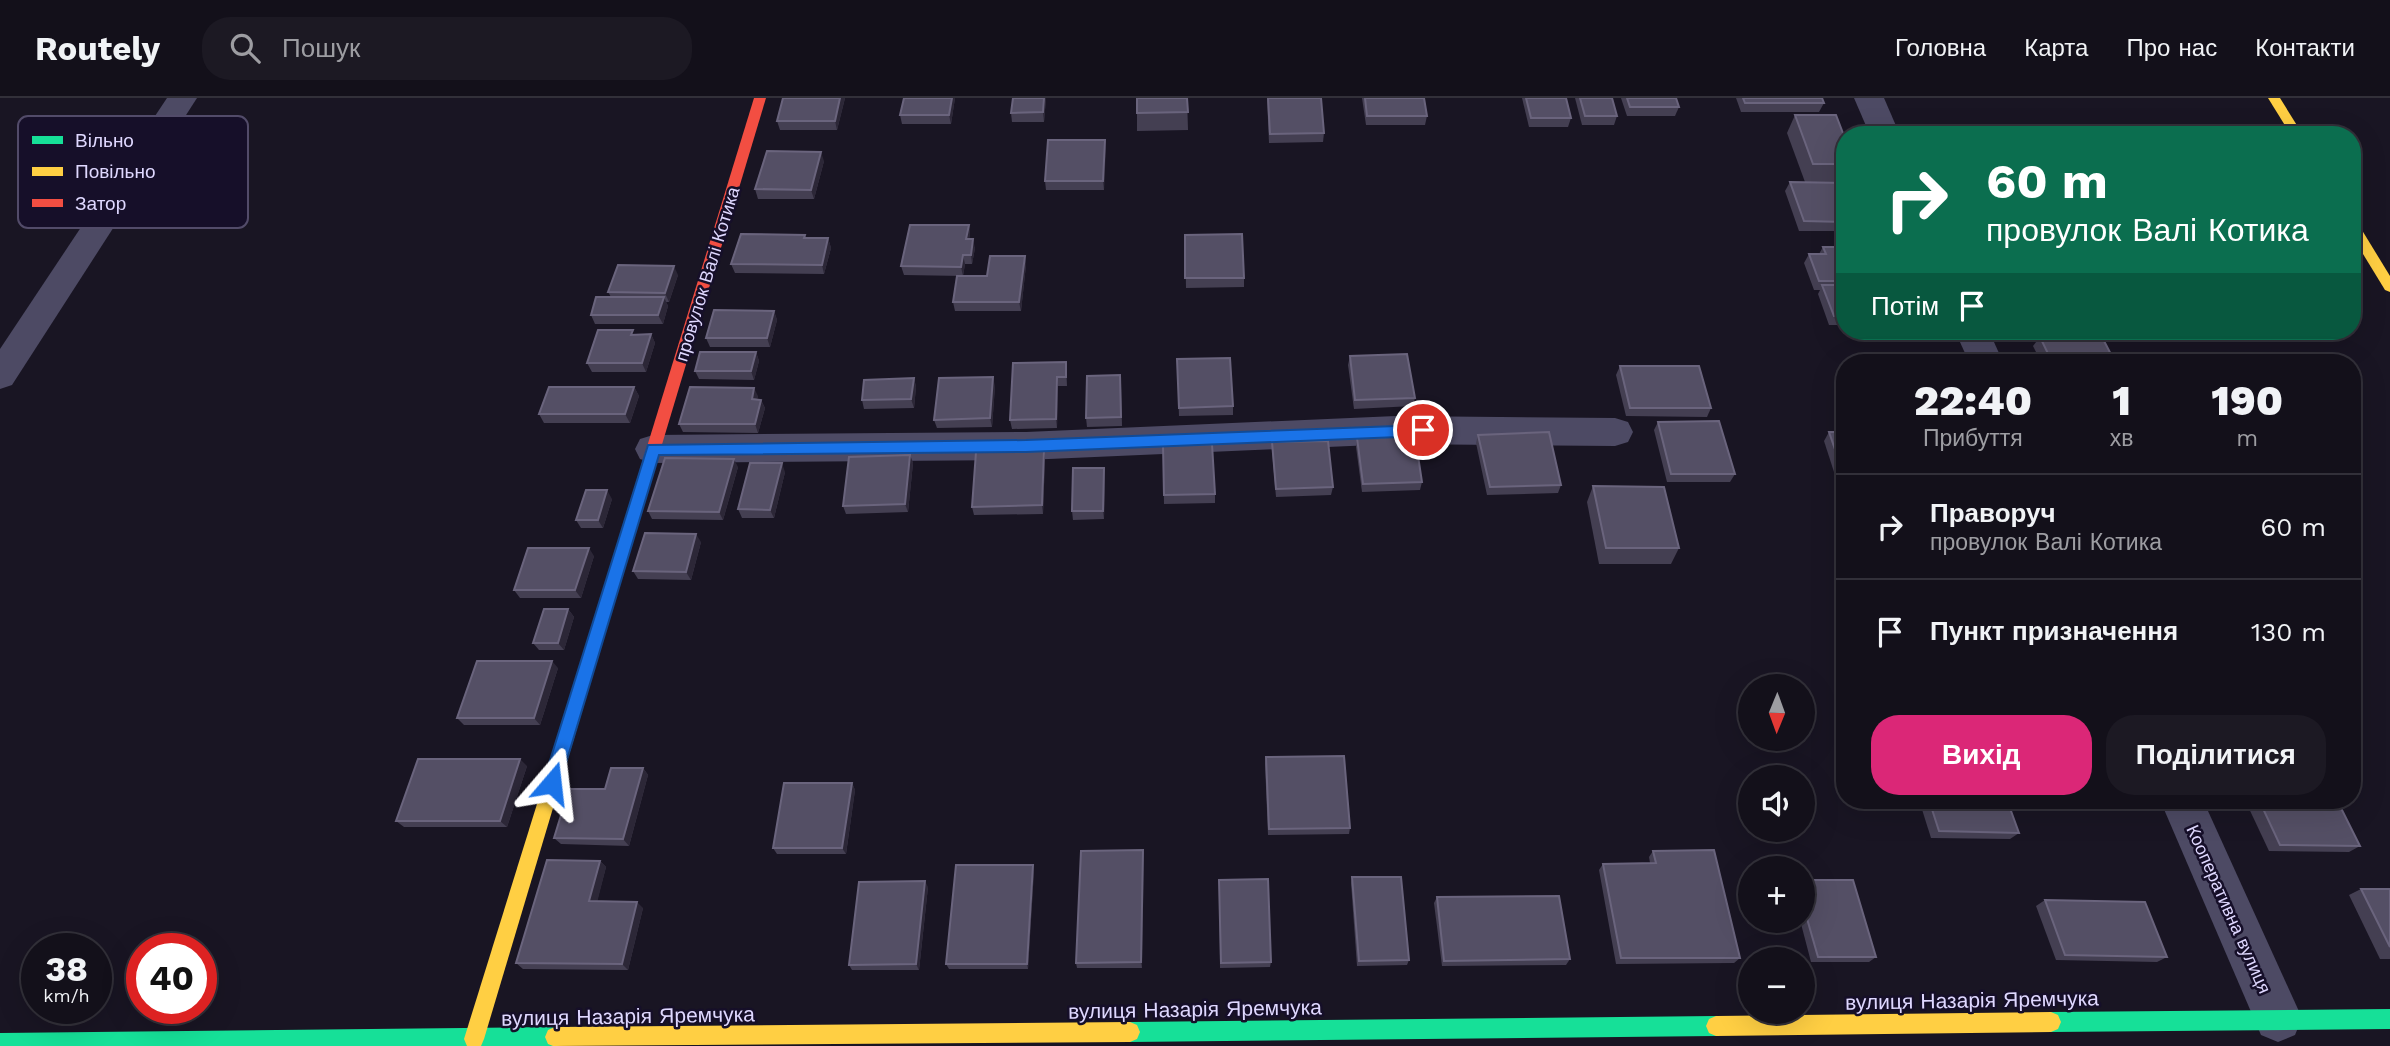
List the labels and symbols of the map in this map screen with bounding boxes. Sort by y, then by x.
legend [18,116,248,228]
text: Вільно [75,129,134,152]
text: Повільно [75,160,156,183]
street label: провулок Валі Котика [670,183,744,364]
text: Затор [75,192,126,215]
pin [1393,400,1453,460]
north arrow [1738,674,1815,751]
position arrow [515,746,589,820]
street label: Кооперативна вулиця [2182,821,2276,997]
speed limit sign: 40 [126,933,217,1024]
street label: вулиця Назарія Яремчука [1845,985,2099,1015]
street label: вулиця Назарія Яремчука [1068,994,1322,1024]
street label: вулиця Назарія Яремчука [501,1001,755,1031]

